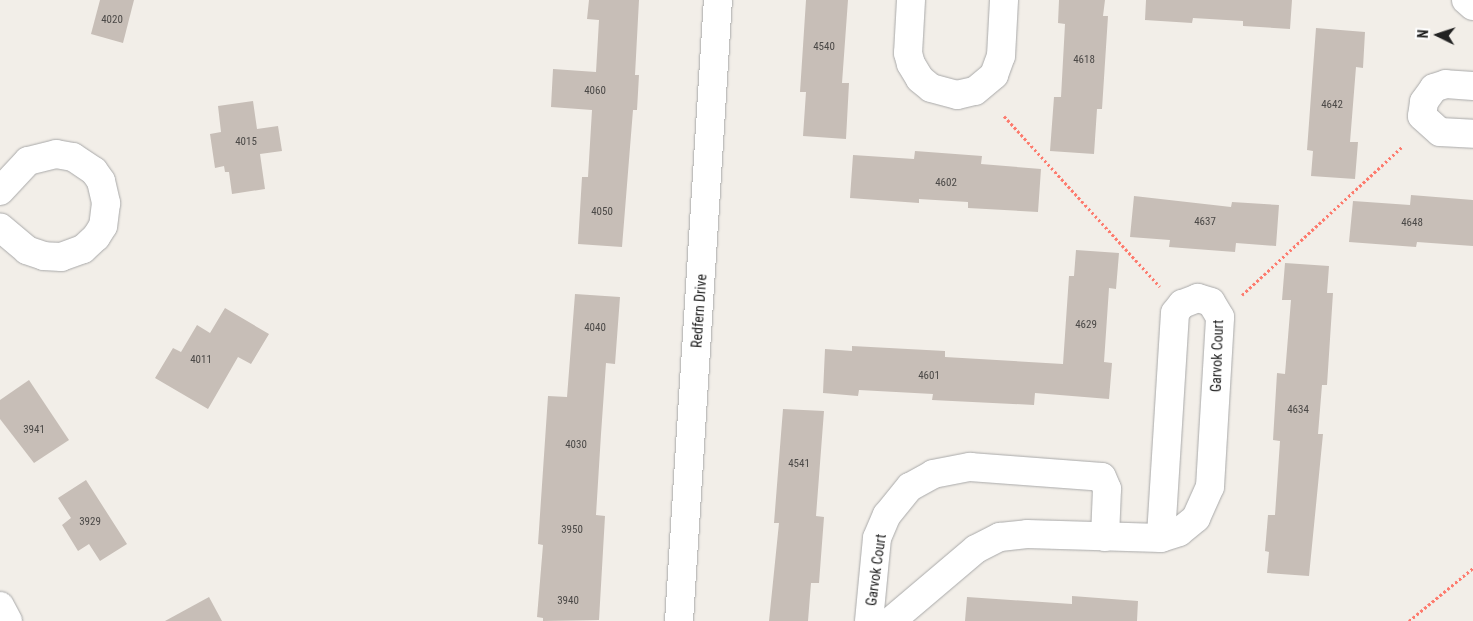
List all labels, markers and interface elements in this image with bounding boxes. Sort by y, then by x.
north arrow [1413,10,1463,60]
house number: 4020 [101,13,123,27]
text: N [1415,29,1431,39]
house number: 4540 [813,40,835,54]
house number: 4618 [1073,53,1095,67]
house number: 4060 [584,84,606,98]
house number: 4642 [1321,98,1343,112]
house number: 4015 [235,135,257,149]
house number: 4602 [935,176,957,190]
house number: 4050 [591,205,613,219]
house number: 4637 [1194,215,1216,229]
house number: 4648 [1401,216,1423,230]
street label: Redfern Drive [688,274,710,348]
house number: 4629 [1075,318,1097,332]
street label: Garvok Court [1207,320,1227,392]
house number: 4040 [584,321,606,335]
house number: 4011 [190,353,212,367]
house number: 4601 [918,369,940,383]
house number: 4634 [1287,403,1309,417]
house number: 3941 [23,423,45,437]
house number: 4030 [565,438,587,452]
house number: 4541 [788,457,810,471]
house number: 3929 [79,515,101,529]
house number: 3950 [561,523,583,537]
street label: Garvok Court [863,533,889,607]
house number: 3940 [557,594,579,608]

